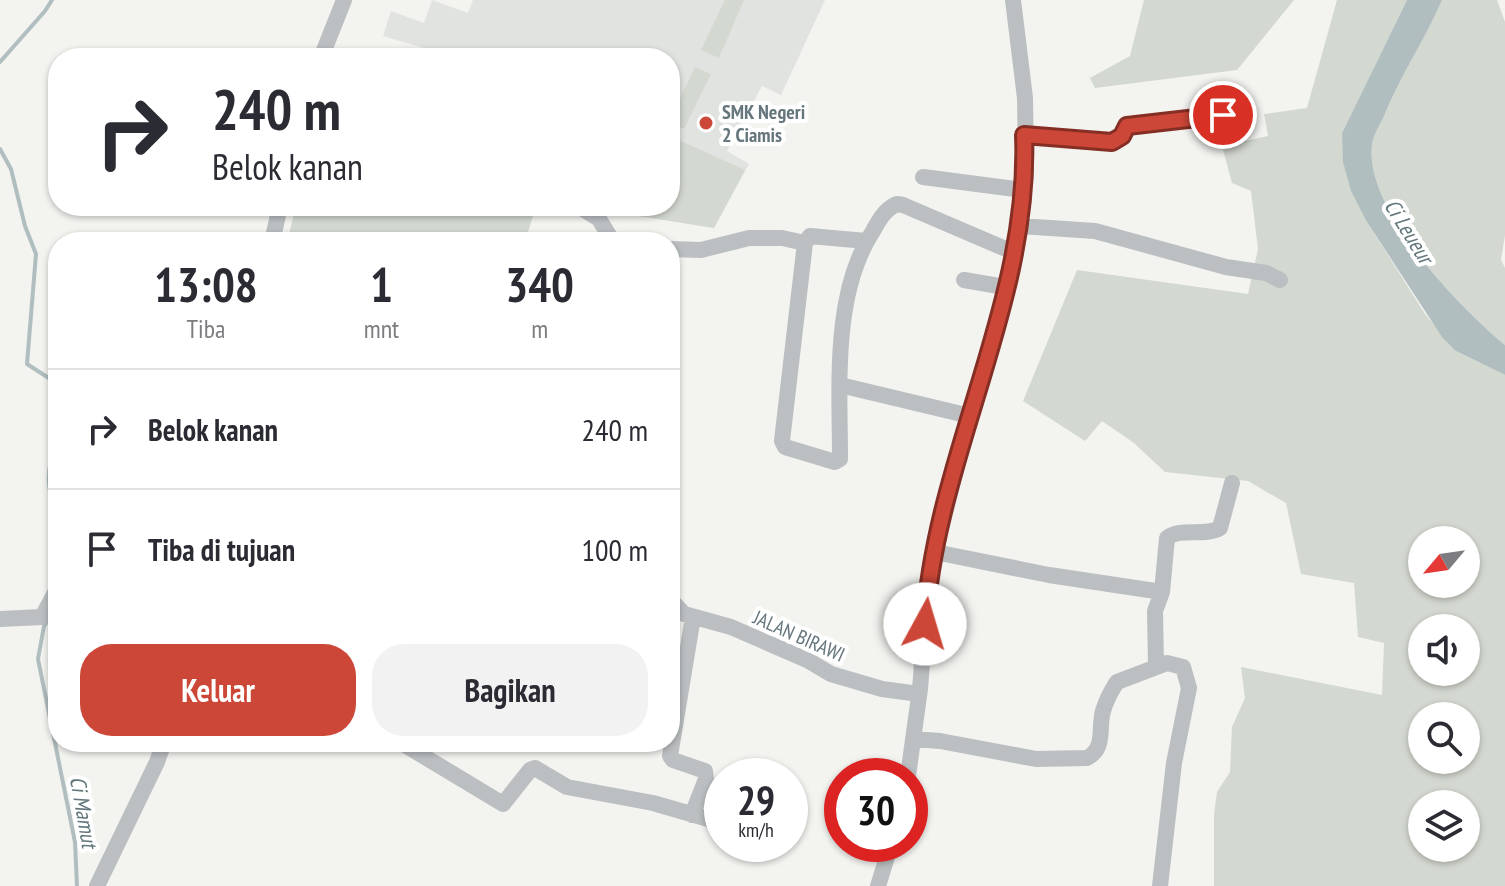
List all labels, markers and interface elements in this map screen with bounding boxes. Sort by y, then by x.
text: 240 m [212,73,341,145]
icon: right [80,80,184,184]
pin [1189,81,1257,149]
icon: arrive [1201,93,1245,137]
place label: SMK Negeri 2 Ciamis [722,99,805,148]
marker: SMK Negeri 2 Ciamis [697,114,715,132]
text: Belok kanan [212,143,363,190]
water label: Ci Leueur [1378,193,1441,271]
text: 13:08 [154,253,258,315]
text: 1 [370,253,393,315]
text: 340 [505,253,574,315]
text: Tiba [186,312,225,345]
text: mnt [364,312,399,345]
text: m [531,312,548,345]
icon: right [80,407,124,451]
text: Belok kanan [148,410,278,449]
text: 240 m [582,410,648,449]
north arrow [1408,526,1480,598]
map controls [1408,526,1480,862]
icon: arrive [80,527,124,571]
text: Tiba di tujuan [148,530,295,569]
text: 100 m [582,530,648,569]
position arrow [883,582,967,666]
street label: JALAN BIRAWI [748,604,849,668]
button: sound [1408,614,1480,686]
button: Keluar [80,644,356,736]
button: Bagikan [372,644,648,736]
button: search [1408,702,1480,774]
speed limit sign: 30 [824,758,928,862]
water label: Ci Mamut [64,774,105,853]
text: 29 [737,774,775,826]
button: layers [1408,790,1480,862]
text: km/h [738,817,774,843]

